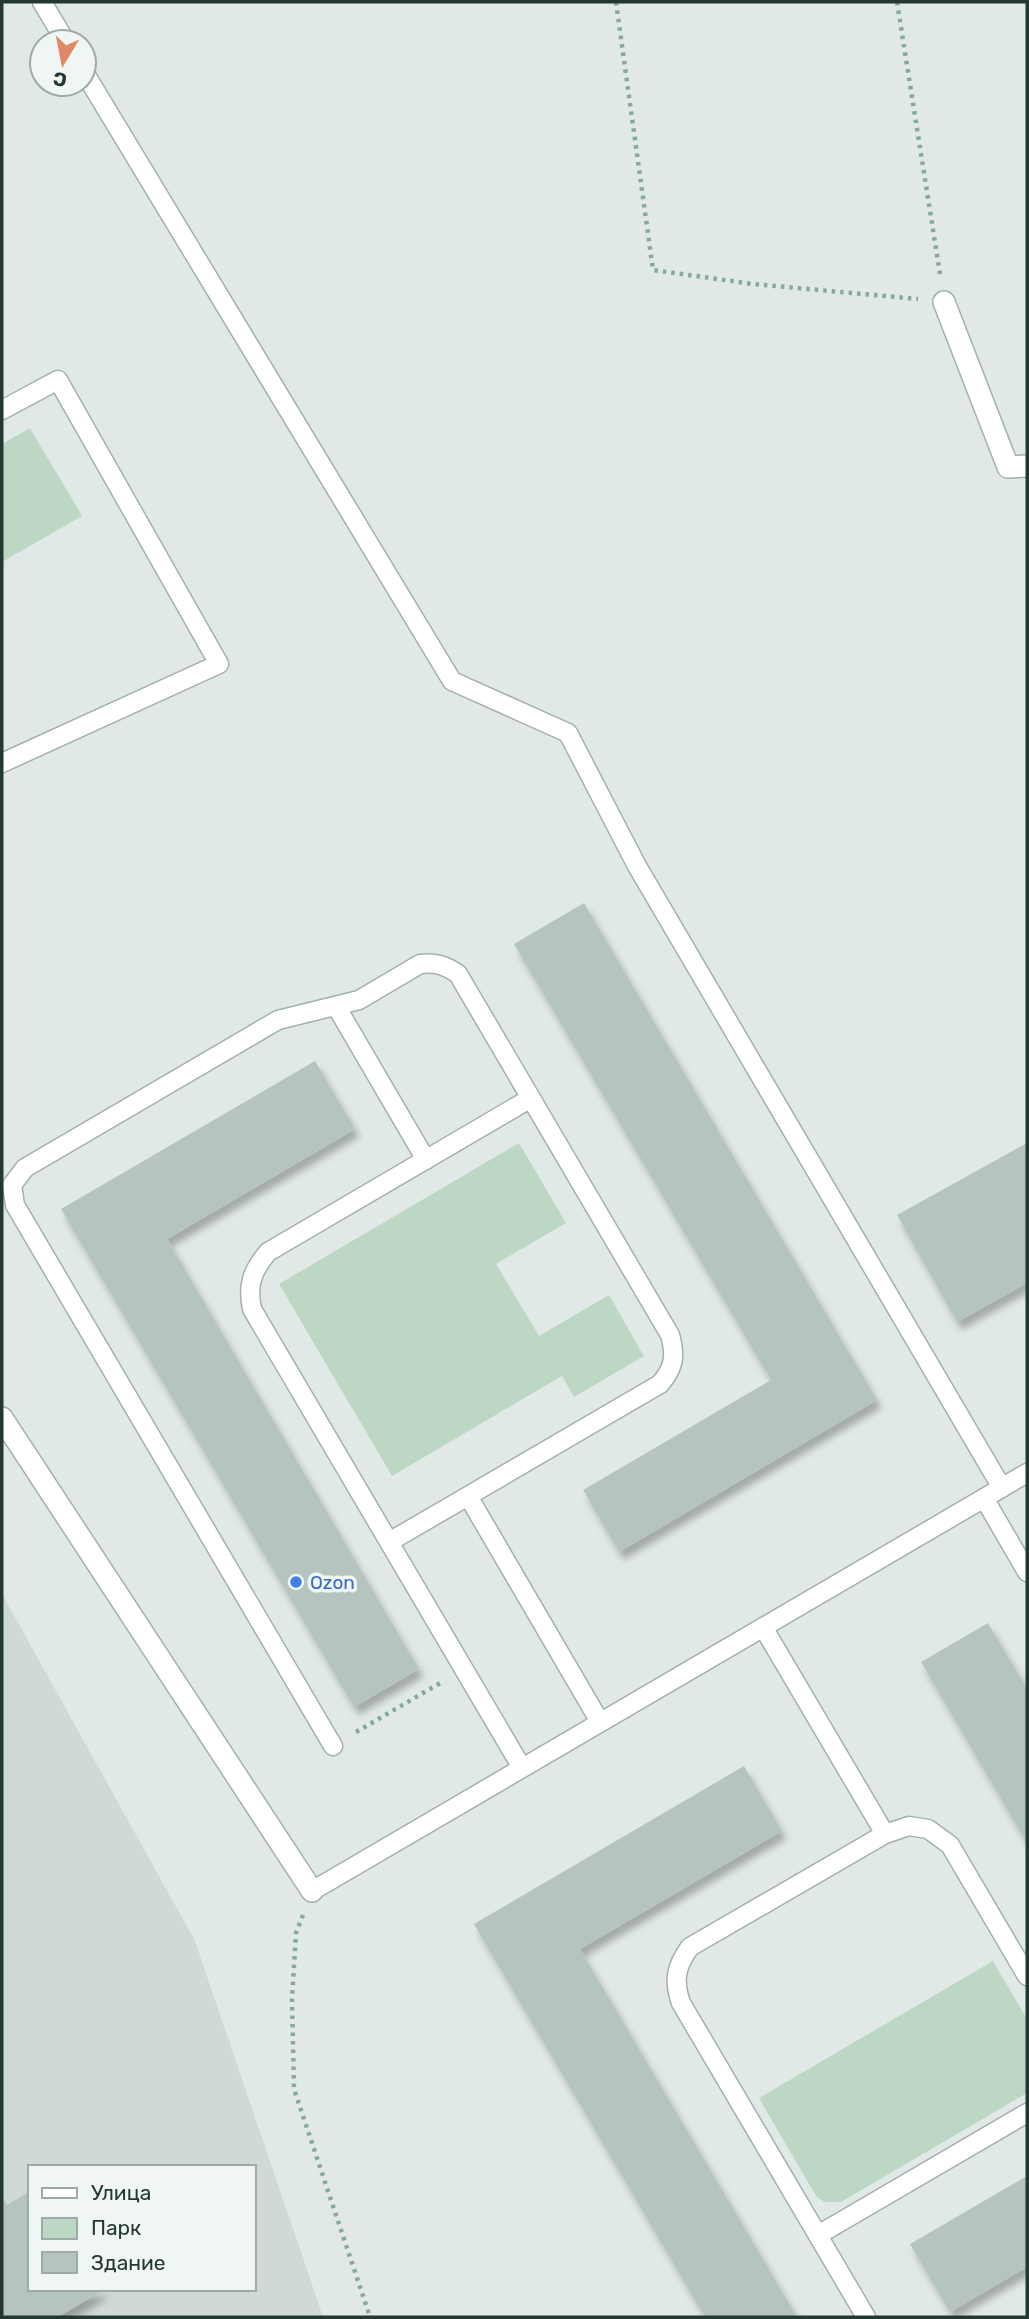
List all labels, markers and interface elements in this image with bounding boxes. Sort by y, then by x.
north arrow [28,28,98,98]
text: С [52,67,69,92]
place label: Ozon [310,1571,355,1594]
marker: Ozon [288,1574,304,1590]
legend [28,2165,256,2291]
text: Улица [91,2180,151,2205]
text: Парк [91,2215,141,2240]
text: Здание [91,2250,166,2275]

